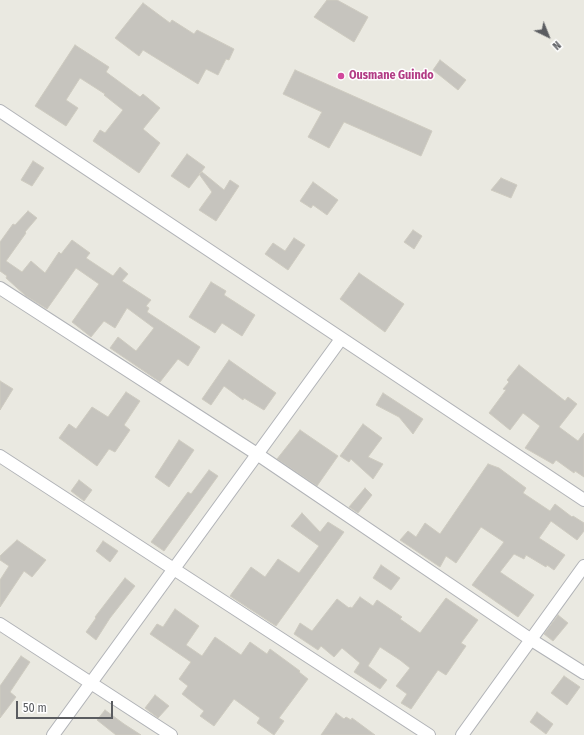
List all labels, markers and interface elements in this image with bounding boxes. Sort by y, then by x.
north arrow [528,16,568,56]
text: N [550,38,563,52]
place label: Ousmane Guindo [349,69,434,83]
marker: Ousmane Guindo [336,71,346,81]
scale bar [18,693,115,719]
text: 50 m [23,701,47,715]

